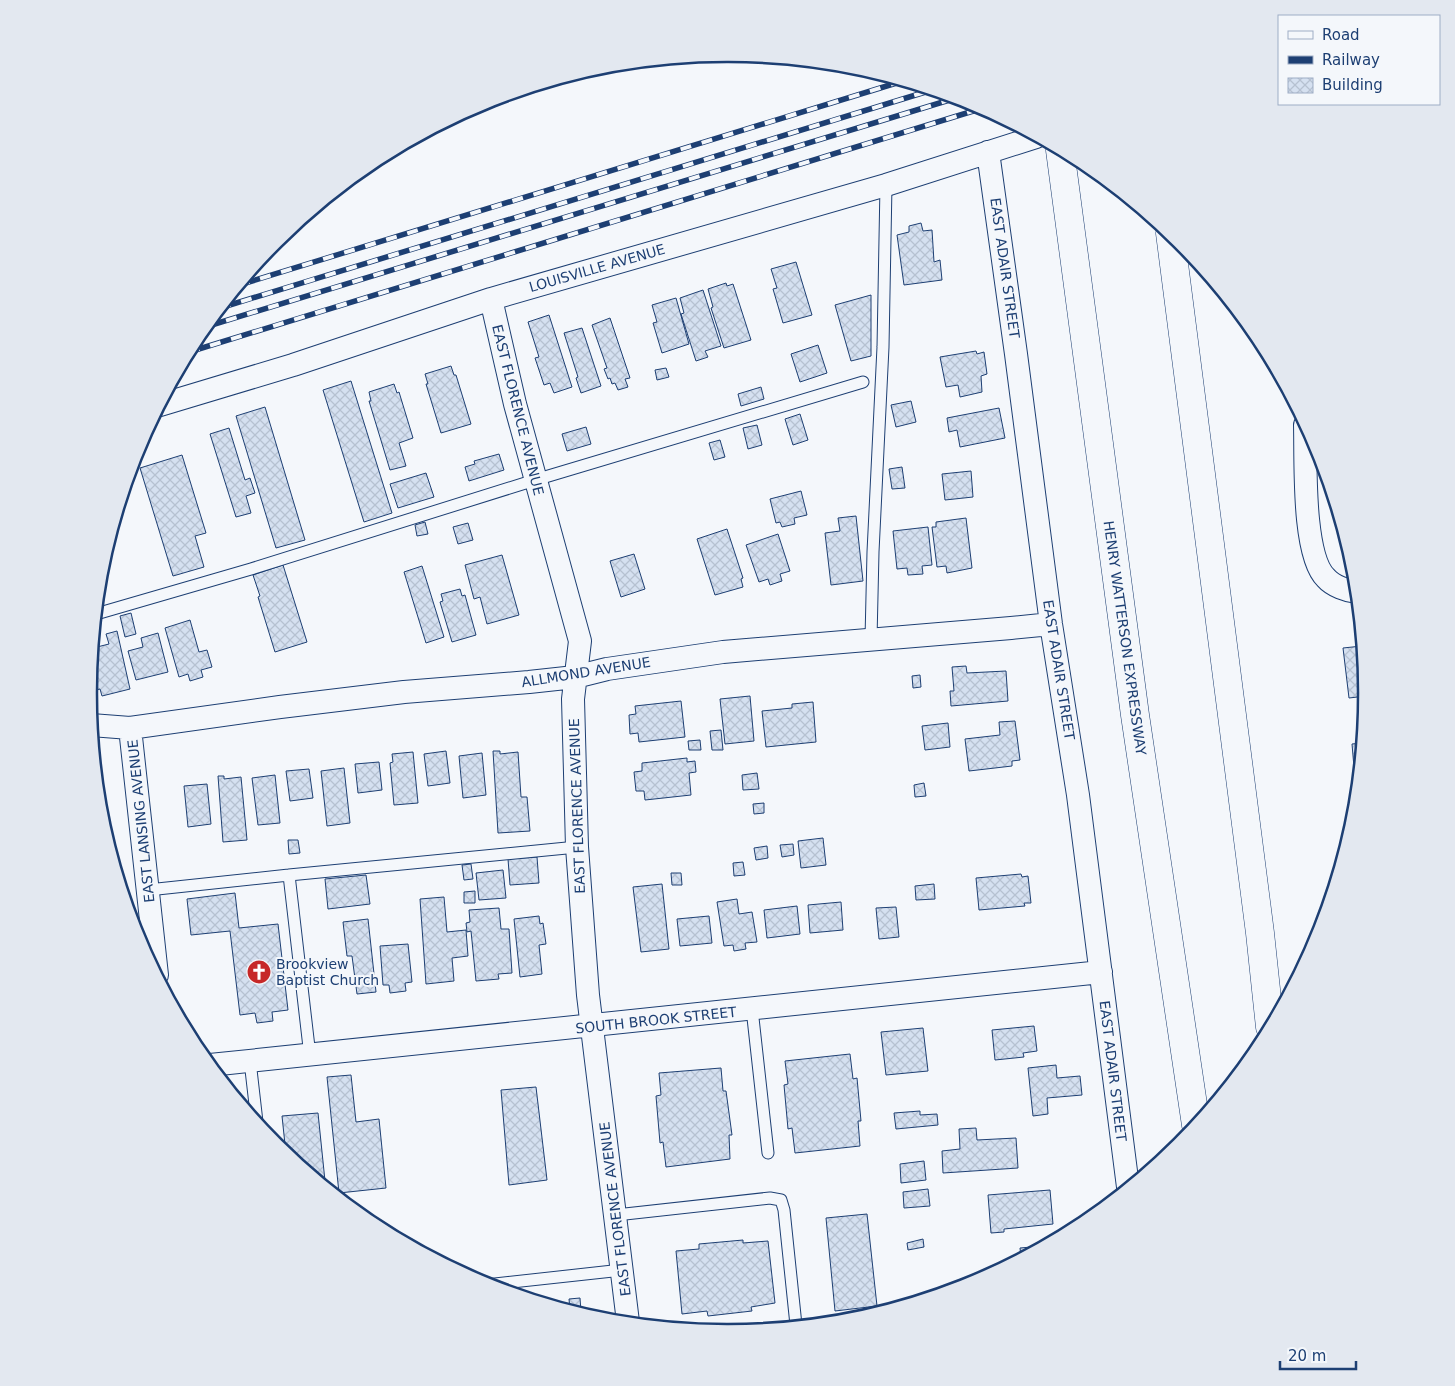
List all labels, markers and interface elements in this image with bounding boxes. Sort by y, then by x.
legend [1278,15,1440,105]
text: Road [1322,26,1360,44]
text: Railway [1322,51,1380,69]
text: Building [1322,76,1383,94]
street label: EAST ADAIR STREET [987,197,1023,340]
street label: LOUISVILLE AVENUE [527,241,667,295]
street label: EAST FLORENCE AVENUE [489,323,547,497]
street label: HENRY WATTERSON EXPRESSWAY [1101,520,1149,757]
street label: EAST ADAIR STREET [1040,599,1078,742]
street label: ALLMOND AVENUE [520,654,652,690]
street label: EAST FLORENCE AVENUE [566,718,588,894]
street label: EAST LANSING AVENUE [124,739,158,903]
place label: Brookview Baptist Church [276,956,379,988]
church icon: Brookview Baptist Church [246,959,272,985]
street label: EAST ADAIR STREET [1096,1000,1130,1143]
street label: SOUTH BROOK STREET [575,1004,738,1036]
street label: EAST FLORENCE AVENUE [596,1121,634,1297]
scale bar [1280,1338,1356,1370]
text: 20 m [1288,1347,1326,1365]

